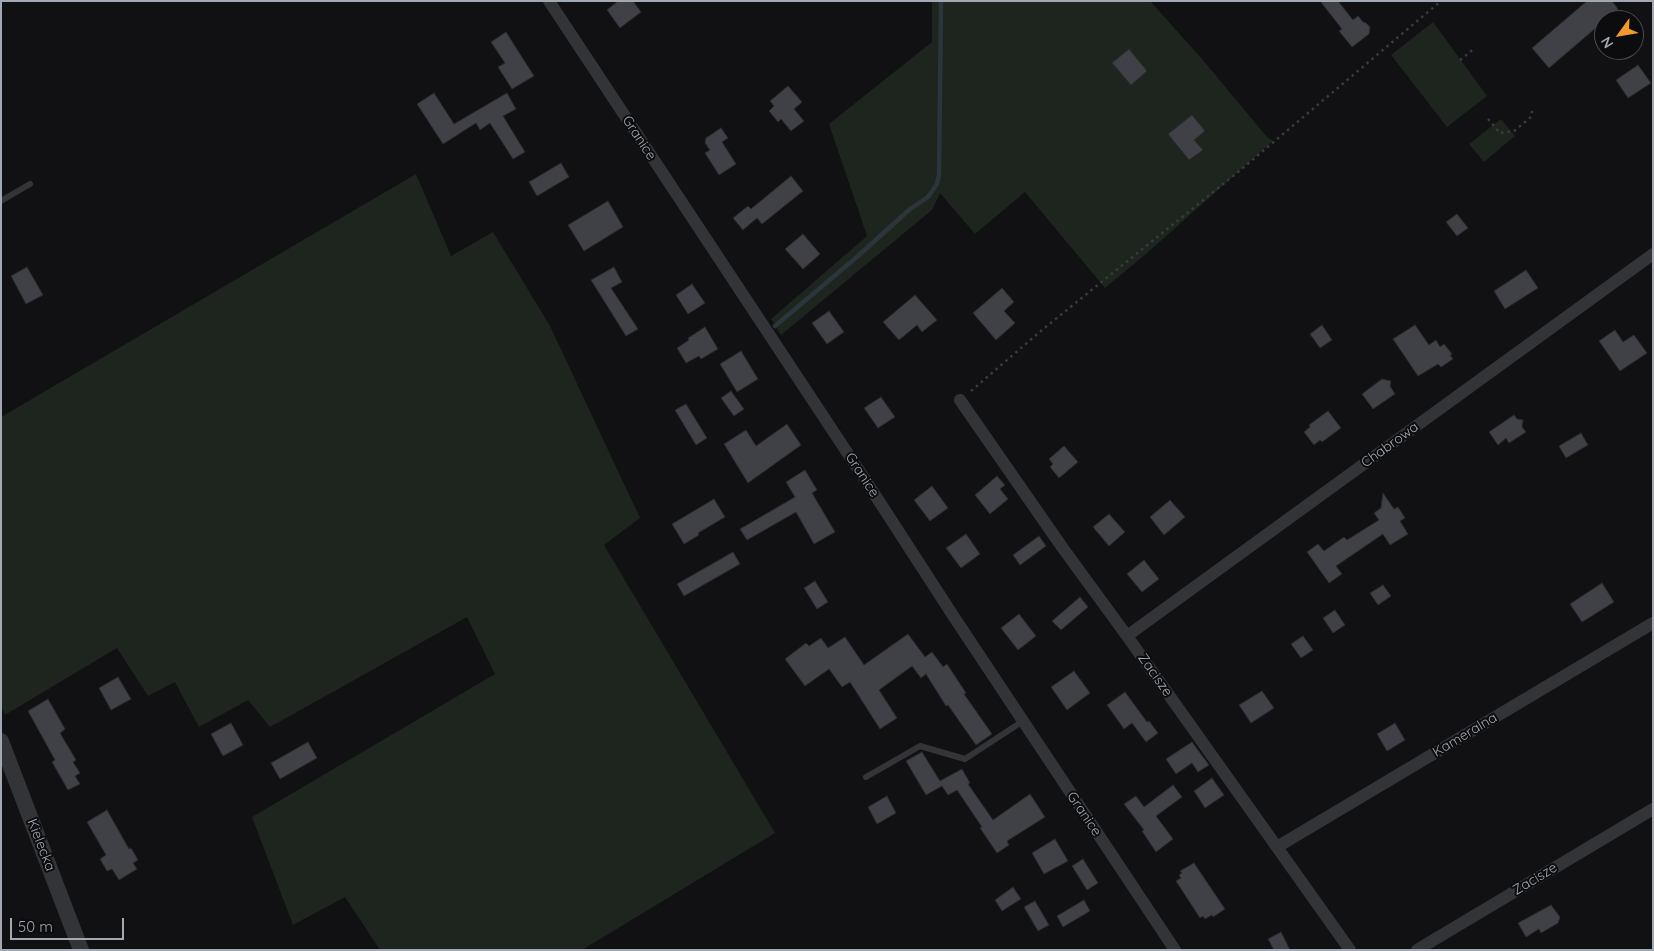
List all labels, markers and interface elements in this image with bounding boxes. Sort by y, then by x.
north arrow [1594,10,1644,60]
text: N [1597,33,1617,52]
street label: Granice [618,113,660,163]
street label: Chabrowa [1358,419,1422,471]
street label: Granice [841,450,883,500]
street label: Zacisze [1134,650,1176,700]
street label: Kameralna [1430,709,1500,761]
street label: Granice [1063,789,1105,839]
street label: Kielecka [23,817,59,873]
street label: Zacisze [1510,859,1560,899]
scale bar [12,908,126,940]
text: 50 m [18,917,53,936]

